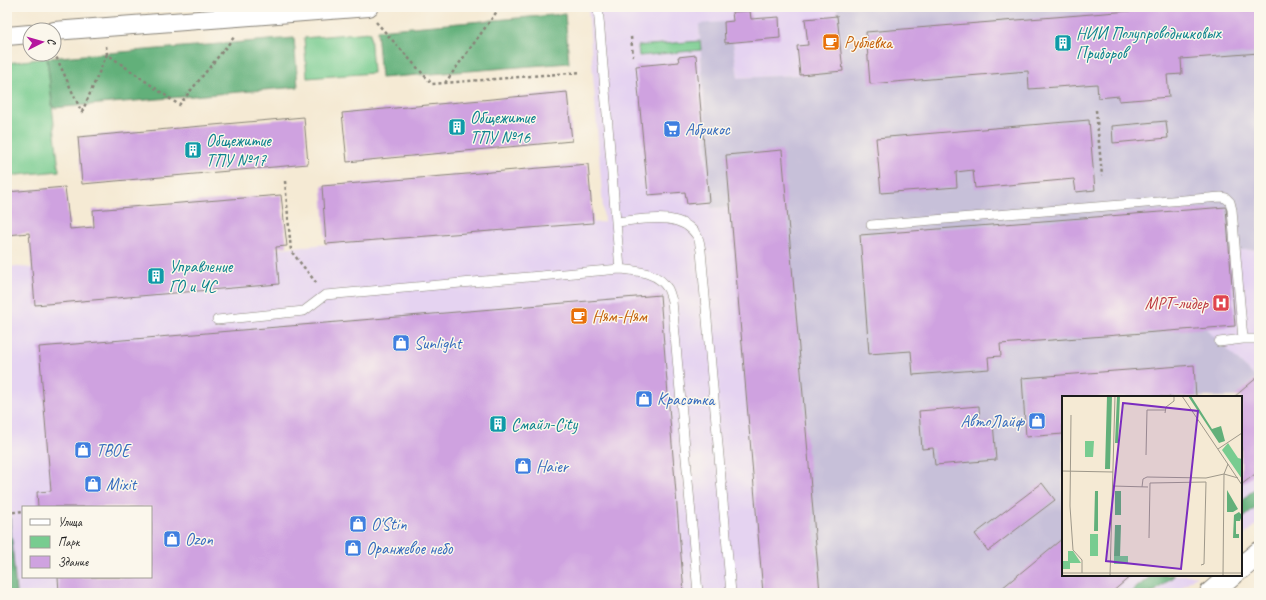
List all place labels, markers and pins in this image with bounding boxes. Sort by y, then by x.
place label: НИИ Полупроводниковых Приборов [1076,23,1222,64]
cafe icon: Рублевка [821,32,841,52]
place label: Рублевка [844,32,894,53]
building icon: НИИ Полупроводниковых Приборов [1053,33,1073,53]
place label: Общежитие ТПУ №16 [470,107,536,148]
building icon: Общежитие ТПУ №16 [447,117,467,137]
supermarket icon: Абрикос [662,119,682,139]
place label: Абрикос [685,119,731,140]
place label: Общежитие ТПУ №17 [206,130,272,171]
building icon: Общежитие ТПУ №17 [183,140,203,160]
place label: Управление ГО и ЧС [169,256,234,297]
building icon: Управление ГО и ЧС [146,266,166,286]
place label: МРТ-лидер [1145,293,1210,314]
hospital icon: МРТ-лидер [1211,293,1231,313]
cafe icon: Ням-Ням [569,306,589,326]
place label: Ням-Ням [592,306,648,327]
shop icon: Sunlight [391,333,411,353]
place label: Sunlight [414,333,464,354]
shop icon: Красотка [634,389,654,409]
place label: Красотка [657,389,716,410]
place label: АвтоЛайф [961,411,1026,432]
shop icon: АвтоЛайф [1027,411,1047,431]
building icon: Смайл-City [488,414,508,434]
place label: Смайл-City [511,414,578,435]
shop icon: ТВОЕ [73,440,93,460]
place label: ТВОЕ [96,440,132,461]
shop icon: Haier [513,456,533,476]
place label: Haier [536,456,570,477]
shop icon: Mixit [83,474,103,494]
place label: Mixit [106,474,139,495]
shop icon: O'Stin [348,514,368,534]
place label: O'Stin [371,514,407,535]
shop icon: Ozon [162,529,182,549]
place label: Ozon [185,529,213,550]
shop icon: Оранжевое небо [343,538,363,558]
place label: Оранжевое небо [366,538,454,559]

